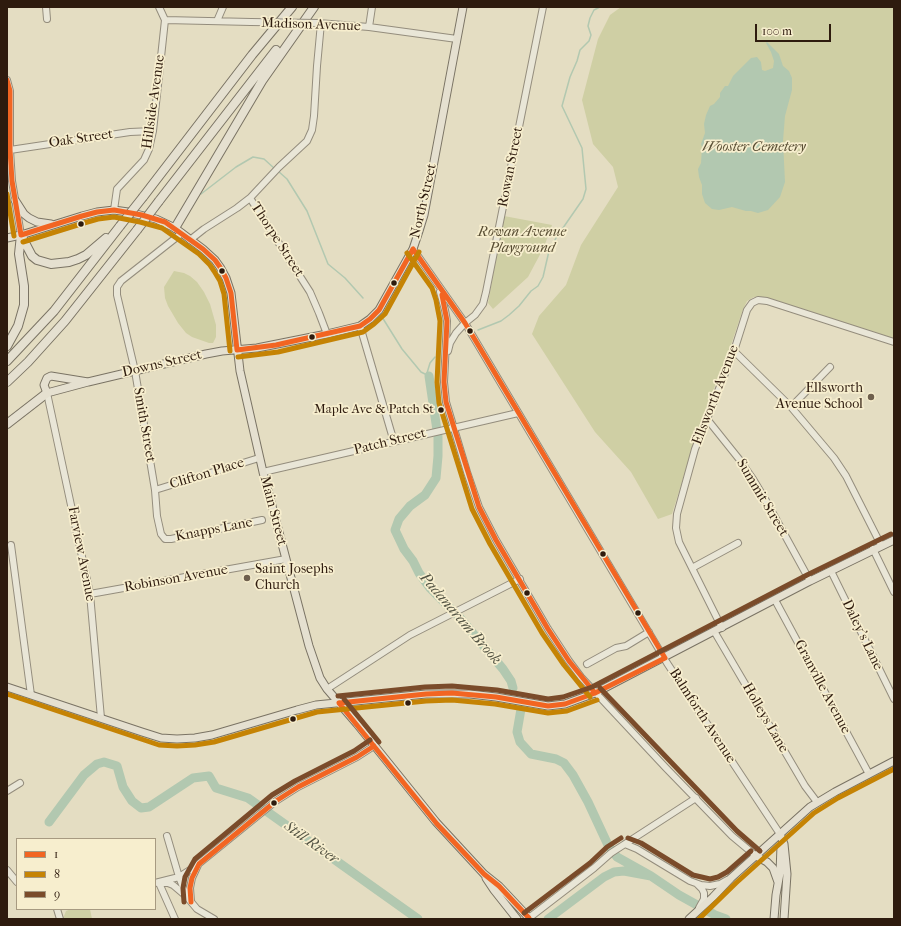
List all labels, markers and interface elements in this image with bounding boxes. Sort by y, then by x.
street label: Madison Avenue [261,15,361,35]
scale bar [757,16,833,42]
text: 100 m [762,24,792,38]
street label: Hillside Avenue [139,54,169,150]
street label: Rowan Street [495,125,527,209]
street label: Oak Street [48,126,114,152]
park label: Wooster Cemetery [702,140,806,156]
street label: North Street [407,162,441,240]
street label: Thorpe Street [247,200,307,280]
unlabelled marker [76,219,86,229]
park label: Rowan Avenue Playground [478,225,566,258]
unlabelled marker [217,266,227,276]
unlabelled marker [389,278,399,288]
unlabelled marker [465,326,475,336]
unlabelled marker [307,332,317,342]
street label: Ellsworth Avenue [689,343,743,447]
street label: Downs Street [121,347,203,381]
place label: Ellsworth Avenue School [776,381,863,414]
street label: Smith Street [129,386,159,464]
marker: Ellsworth Avenue School [866,392,876,402]
place label: Maple Ave & Patch St [314,402,434,418]
marker: Maple Ave & Patch St [436,405,446,415]
street label: Patch Street [352,425,428,459]
street label: Clifton Place [168,455,246,493]
street label: Summit Street [732,456,792,540]
street label: Main Street [256,474,290,548]
street label: Farview Avenue [64,505,98,603]
street label: Knapps Lane [174,514,254,546]
unlabelled marker [598,549,608,559]
street label: Robinson Avenue [123,562,229,596]
place label: Saint Josephs Church [255,562,334,594]
water label: Padanaram Brook [415,569,505,669]
marker: Saint Josephs Church [242,573,252,583]
unlabelled marker [522,588,532,598]
street label: Daley's Lane [838,597,886,673]
unlabelled marker [633,608,643,618]
street label: Granville Avenue [790,637,854,737]
street label: Balmforth Avenue [665,665,739,767]
street label: Holleys Lane [738,680,792,756]
unlabelled marker [403,698,413,708]
unlabelled marker [288,714,298,724]
unlabelled marker [269,798,279,808]
water label: Still River [280,818,342,868]
legend [16,838,156,910]
text: 1 [54,847,58,861]
text: 8 [54,867,60,881]
text: 9 [54,887,60,901]

